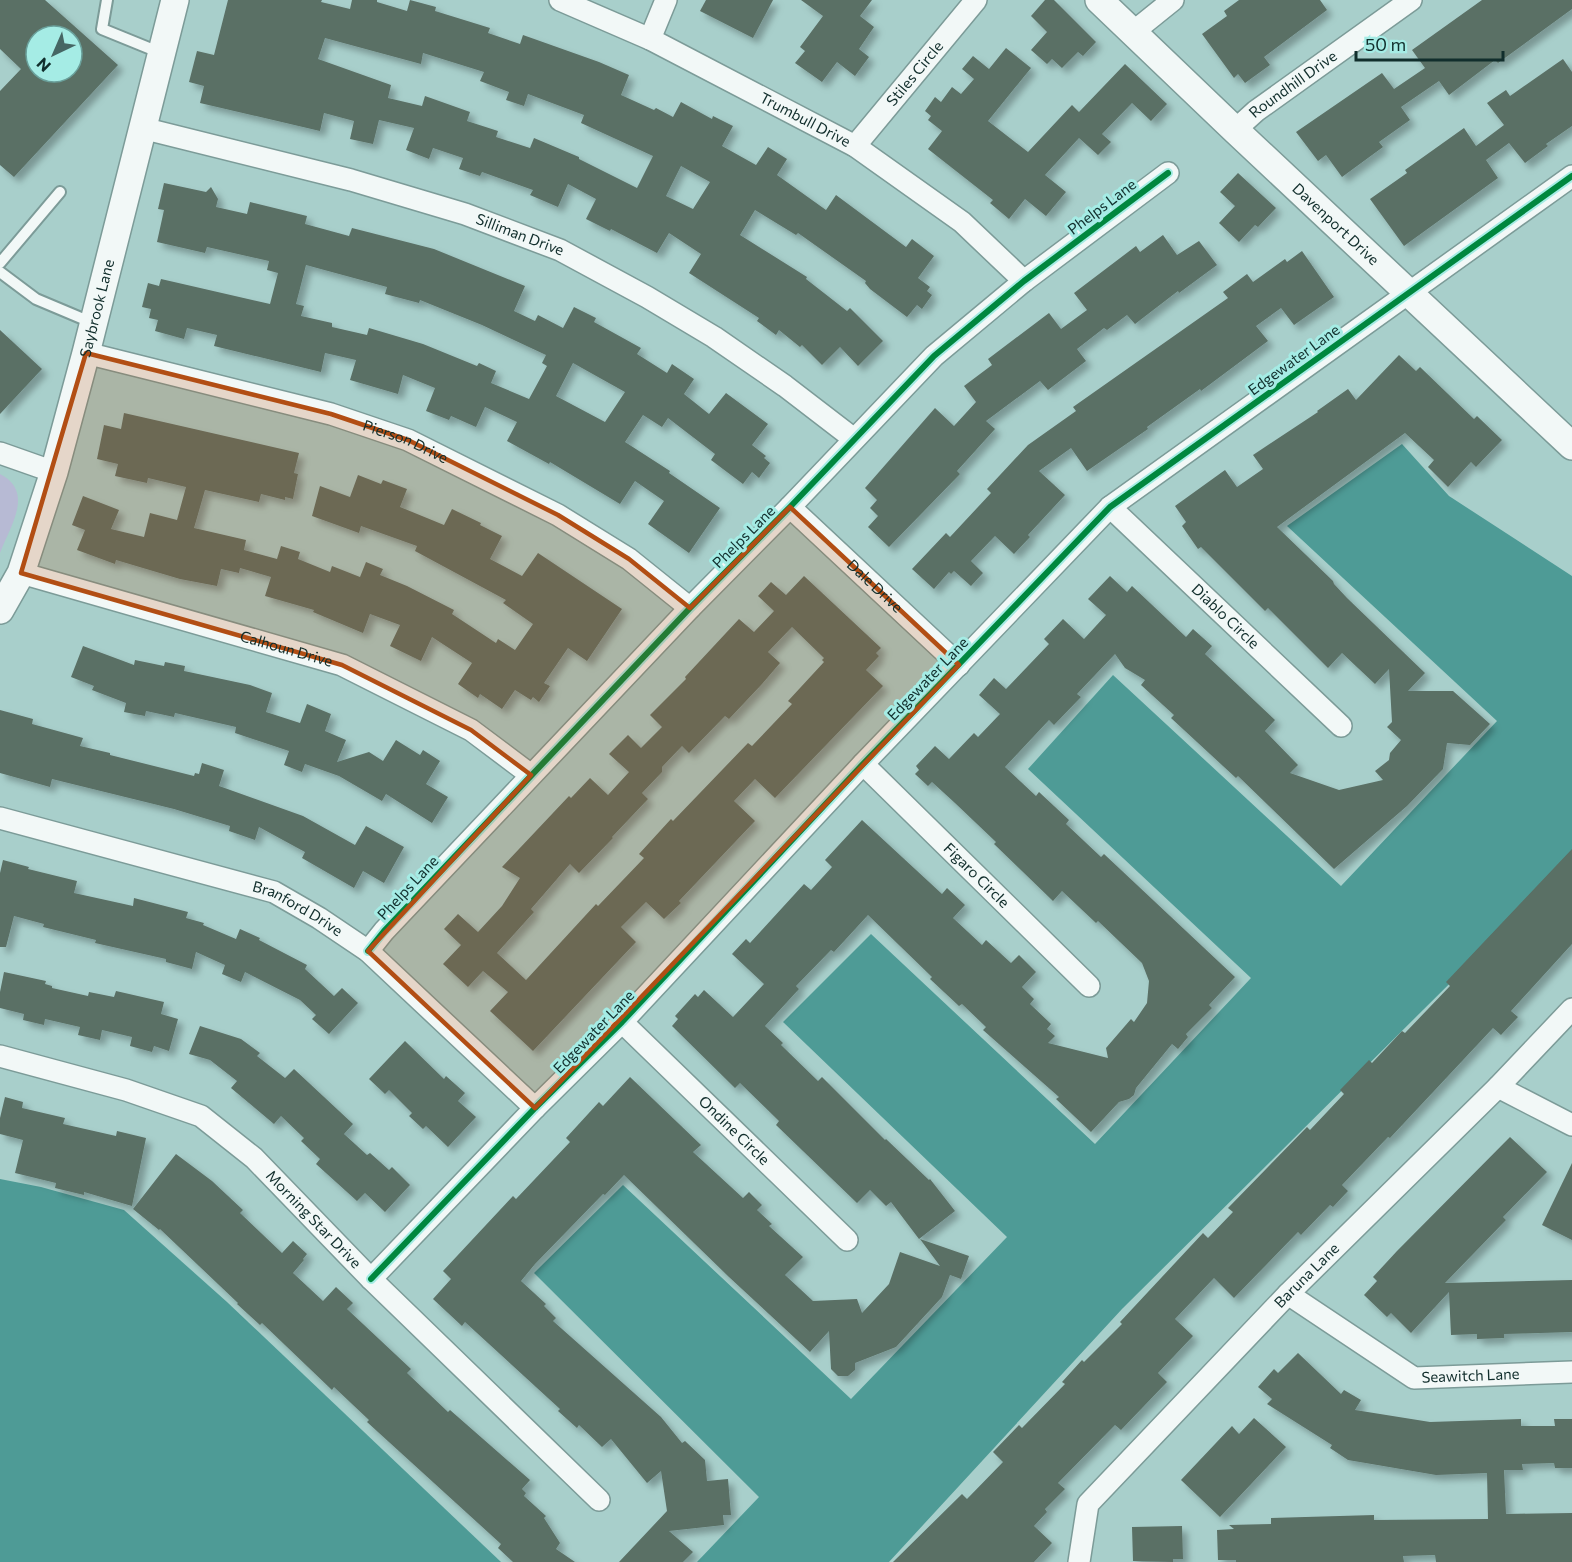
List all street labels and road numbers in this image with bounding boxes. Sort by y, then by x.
street label: Stiles Circle [882,37,946,109]
street label: Roundhill Drive [1245,46,1340,121]
street label: Trumbull Drive [757,88,854,150]
street label: Phelps Lane [1064,175,1139,238]
street label: Davenport Drive [1289,179,1383,268]
street label: Silliman Drive [474,209,567,259]
street label: Saybrook Lane [75,257,117,359]
street label: Edgewater Lane [1244,320,1343,398]
street label: Pierson Drive [361,415,451,467]
street label: Phelps Lane [708,501,778,571]
street label: Dale Drive [844,555,907,616]
street label: Diablo Circle [1189,579,1264,652]
street label: Calhoun Drive [238,626,335,670]
street label: Edgewater Lane [883,633,972,724]
street label: Figaro Circle [941,839,1014,911]
street label: Phelps Lane [373,851,442,923]
street label: Branford Drive [251,877,346,939]
street label: Edgewater Lane [549,986,638,1077]
street label: Ondine Circle [695,1091,774,1168]
street label: Morning Star Drive [263,1166,366,1272]
street label: Baruna Lane [1270,1239,1342,1311]
street label: Seawitch Lane [1421,1364,1520,1386]

